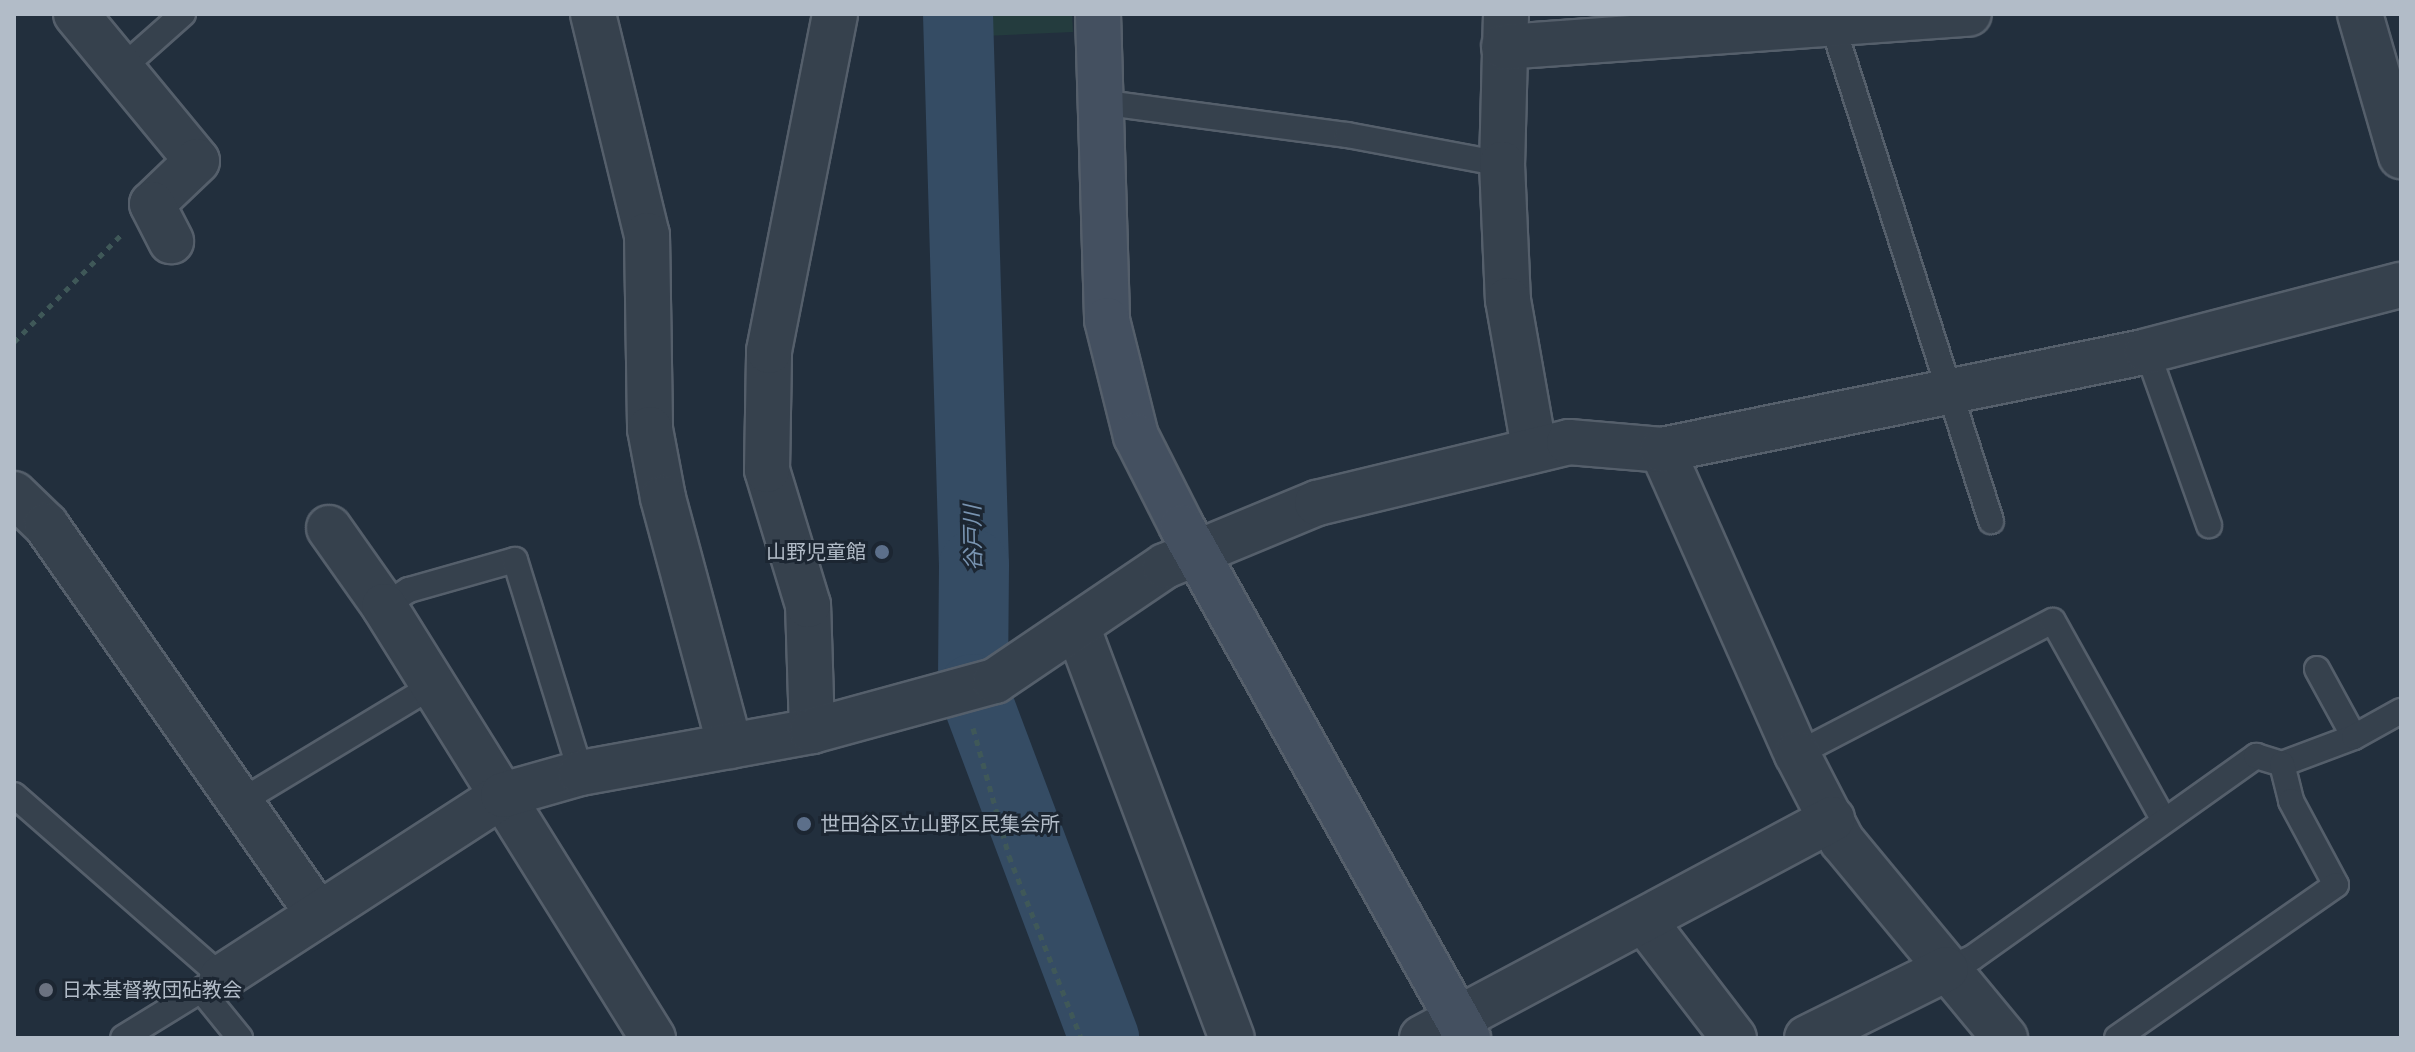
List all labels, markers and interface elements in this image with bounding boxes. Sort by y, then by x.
water label: 谷戸川 [959,505,987,571]
place label: 山野児童館 [766,540,866,564]
marker: 山野児童館 [873,543,891,561]
place label: 世田谷区立山野区民集会所 [820,812,1060,836]
marker: 世田谷区立山野区民集会所 [795,815,813,833]
place label: 日本基督教団砧教会 [62,978,242,1002]
marker: 日本基督教団砧教会 [37,981,55,999]

